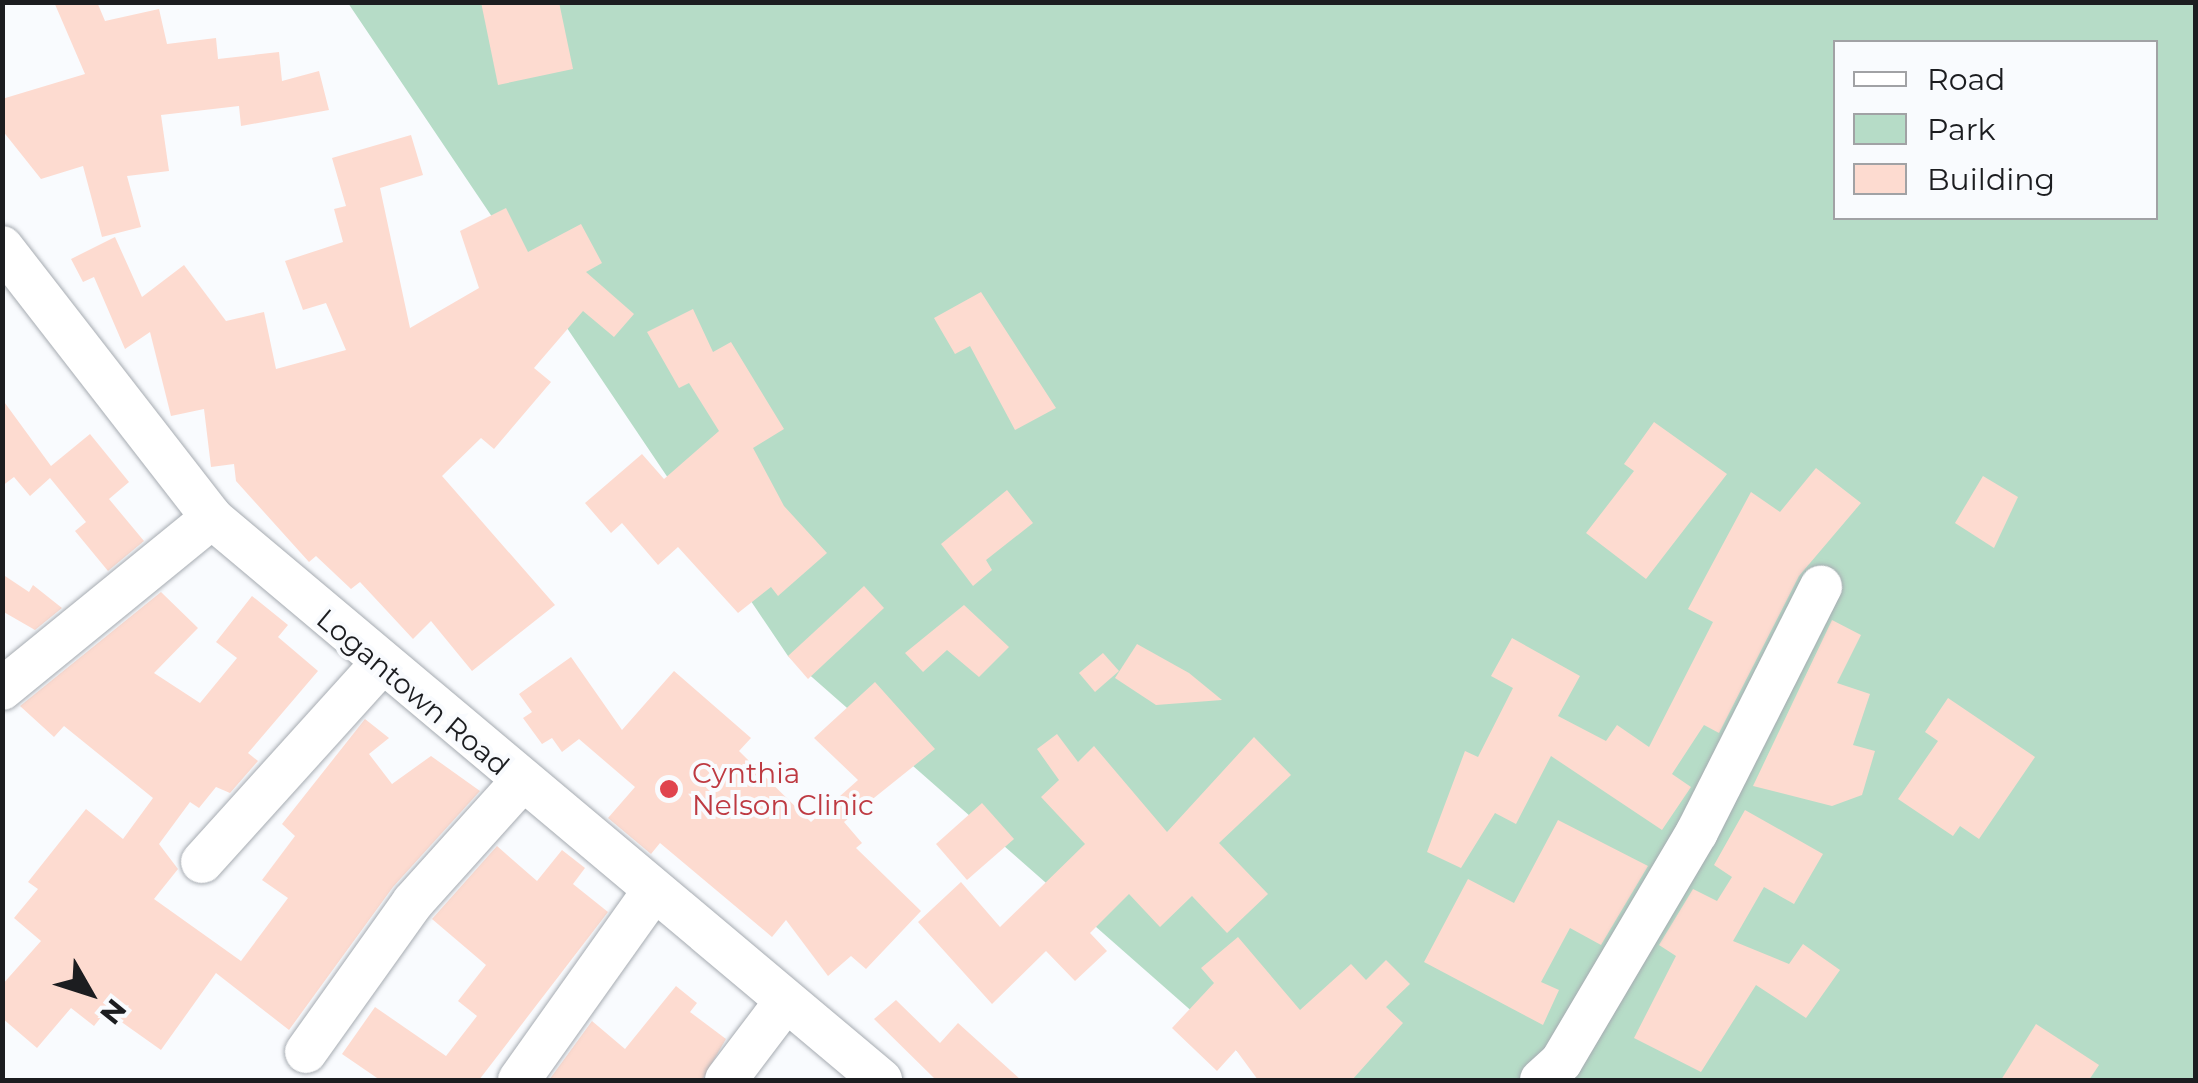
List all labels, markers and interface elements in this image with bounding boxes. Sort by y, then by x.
legend [1833,40,2158,220]
text: Road [1927,61,2005,98]
text: Park [1927,111,1996,148]
text: Building [1927,161,2055,198]
street label: Logantown Road [310,602,516,782]
place label: Cynthia Nelson Clinic [692,756,874,822]
marker: Cynthia Nelson Clinic [656,776,682,802]
north arrow [40,943,140,1043]
text: N [93,992,134,1031]

